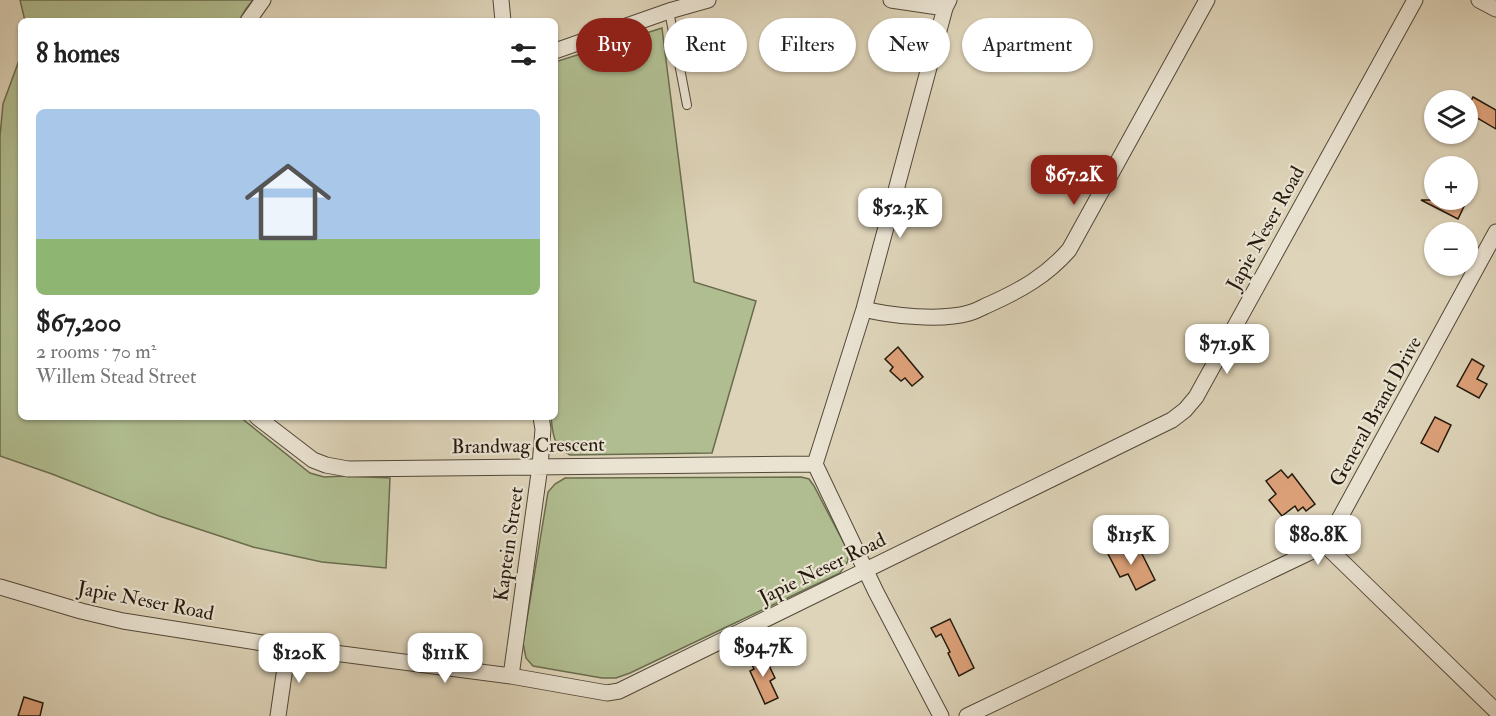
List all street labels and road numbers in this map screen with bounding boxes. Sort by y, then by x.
street label: Japie Neser Road [1221,162,1311,296]
street label: General Brand Drive [1324,332,1427,491]
street label: Brandwag Crescent [451,432,605,459]
street label: Kaptein Street [488,485,530,603]
street label: Japie Neser Road [754,527,890,611]
street label: Japie Neser Road [74,575,216,627]

